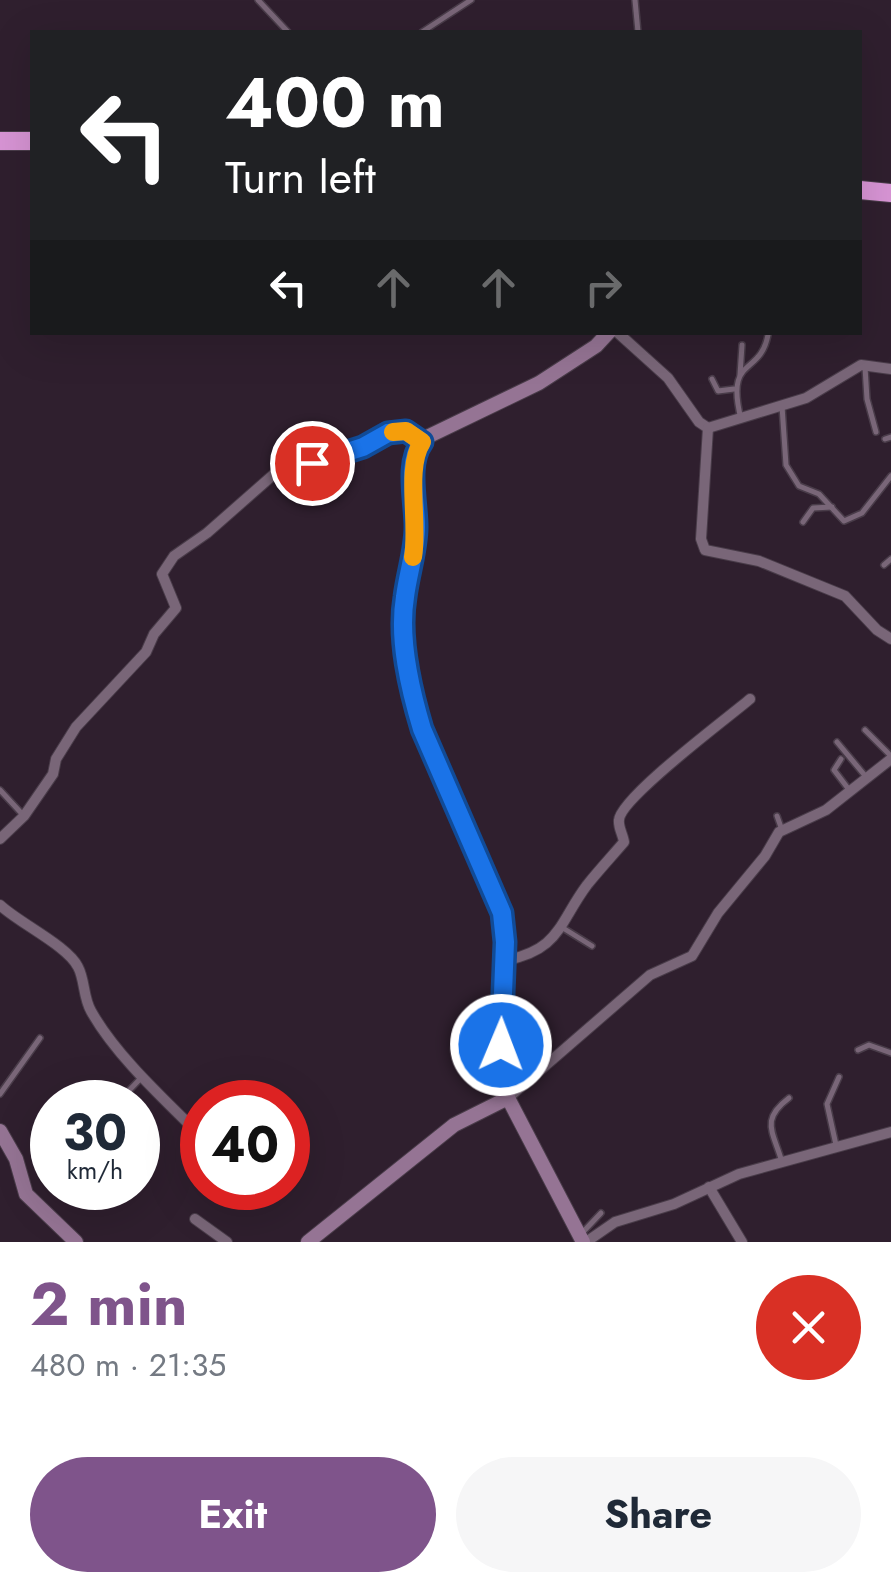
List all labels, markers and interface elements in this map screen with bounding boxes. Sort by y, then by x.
text: 400 m [225,52,445,153]
icon: left [60,70,190,200]
text: Turn left [225,145,376,210]
icon: left [261,260,316,315]
icon: ahead [366,260,421,315]
icon: ahead [471,260,526,315]
icon: right [576,260,631,315]
pin [270,421,355,506]
icon: arrive [285,436,340,491]
position arrow [449,993,553,1097]
speed limit sign: 40 [180,1080,310,1210]
text: 30 [63,1096,127,1169]
text: km/h [67,1152,123,1188]
text: 2 min [30,1261,188,1348]
button: close [756,1275,861,1380]
text: 480 m · 21:35 [30,1342,226,1388]
button: Exit [30,1457,436,1572]
button: Share [456,1457,861,1572]

